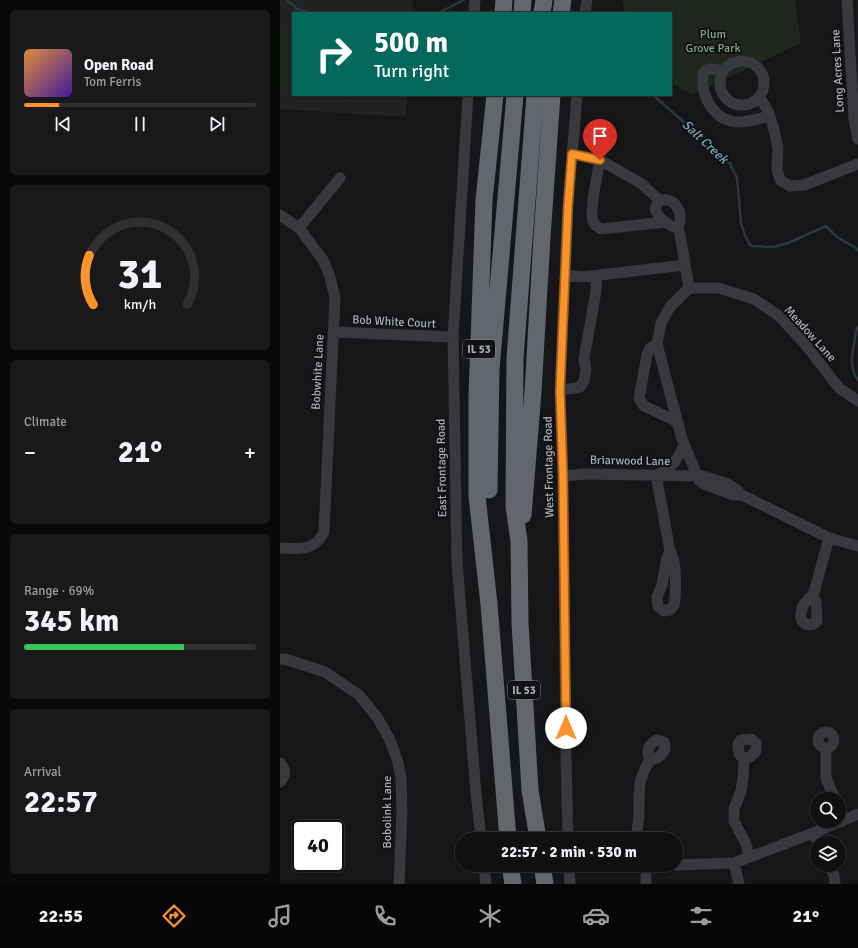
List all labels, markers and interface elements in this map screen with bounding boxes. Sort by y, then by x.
text: 500 m [374,26,448,60]
park label: Plum Grove Park [685,27,741,56]
icon: right [308,28,360,80]
street label: Long Acres Lane [828,29,848,113]
text: Open Road [84,56,154,74]
text: Turn right [374,60,449,82]
text: Tom Ferris [84,74,141,90]
icon: previous [52,113,74,135]
icon: pause [129,113,151,135]
icon: next [206,113,228,135]
water label: Salt Creek [679,117,732,168]
pin [583,119,617,160]
icon: arrive [589,125,611,147]
text: 31 [118,249,162,300]
text: km/h [124,296,156,313]
street label: Meadow Lane [781,303,839,365]
street label: Bob White Court [352,312,436,332]
street label: Bobwhite Lane [309,334,327,410]
road number: IL 53 [463,340,495,358]
text: Climate [24,414,67,430]
street label: West Frontage Road [541,416,557,518]
street label: East Frontage Road [434,419,450,517]
text: 21° [118,434,162,471]
text: − [24,439,36,466]
text: + [244,439,256,466]
street label: Briarwood Lane [590,453,670,469]
text: Range · 69% [24,583,94,599]
text: 345 km [24,603,119,640]
road number: IL 53 [508,681,540,699]
position arrow [545,707,587,749]
text: Arrival [24,764,61,780]
street label: Bobolink Lane [380,776,395,848]
text: 22:57 [24,784,98,821]
map controls [810,792,846,872]
button: search [810,792,846,828]
speed limit sign: 40 [292,820,344,872]
button: layers [810,836,846,872]
text: 22:57 · 2 min · 530 m [501,843,637,861]
icon: directions [160,902,188,930]
icon: music [266,902,294,930]
icon: phone [371,902,399,930]
icon: climate [476,902,504,930]
icon: car [582,902,610,930]
icon: filters [687,902,715,930]
text: 22:55 [39,905,83,927]
text: 21° [793,905,819,927]

